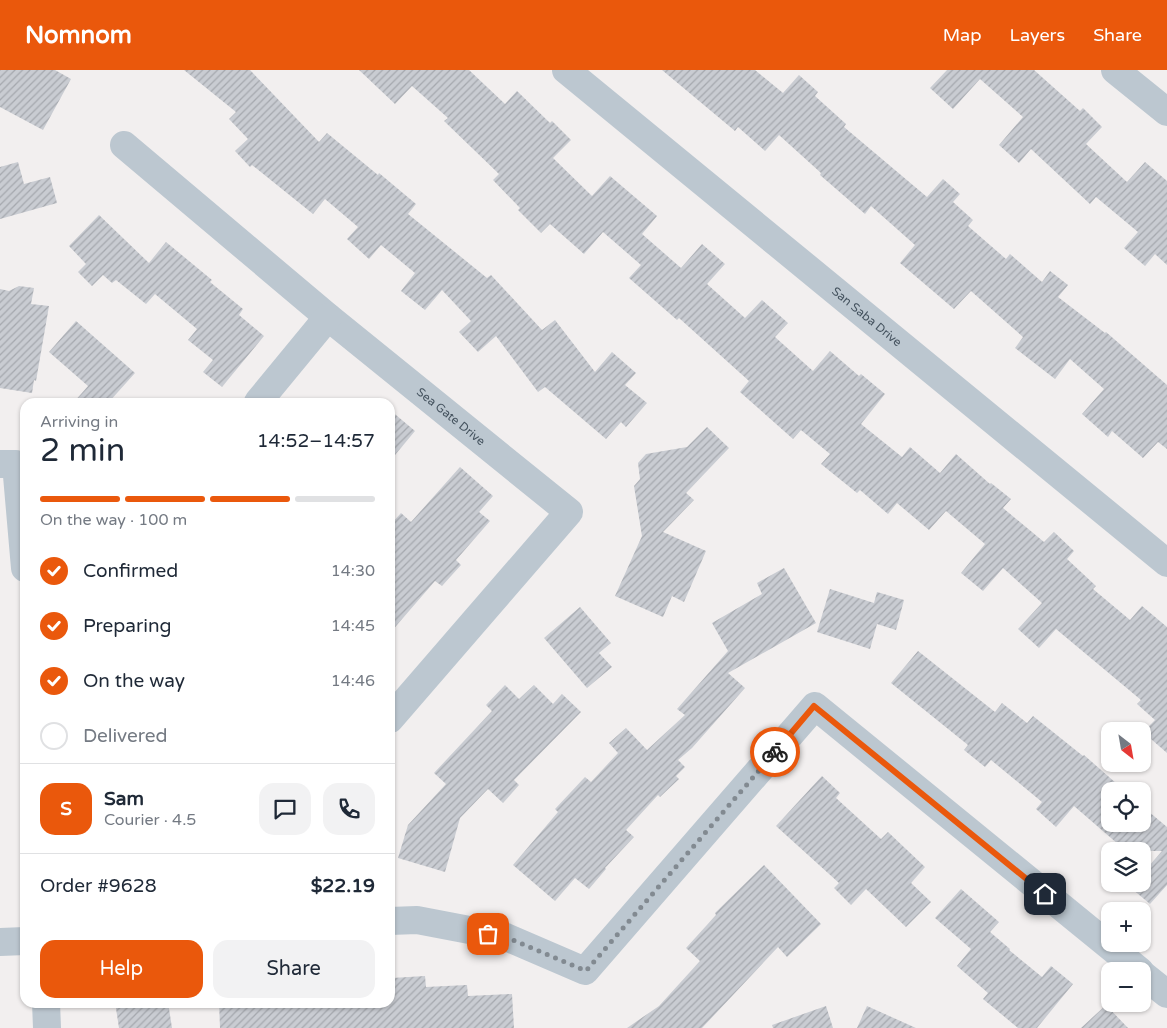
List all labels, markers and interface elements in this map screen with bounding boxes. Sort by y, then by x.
text: Nomnom [25,21,132,50]
text: Map [943,24,982,46]
text: Layers [1010,24,1065,46]
text: Share [1093,24,1142,46]
street label: San Saba Drive [829,284,905,349]
street label: Sea Gate Drive [414,385,488,448]
text: Arriving in [40,412,118,432]
text: 14:52–14:57 [257,430,375,452]
text: 2 min [40,432,125,470]
text: On the way · 100 m [40,510,187,530]
icon: check [40,557,68,585]
text: Confirmed [83,560,178,582]
text: 14:30 [331,561,375,581]
icon: check [40,612,68,640]
text: Preparing [83,615,172,637]
text: 14:45 [331,616,375,636]
icon: check [40,667,68,695]
text: On the way [83,670,185,692]
text: 14:46 [331,671,375,691]
north arrow [1101,722,1151,772]
map controls [1101,722,1151,1012]
text: Delivered [83,725,168,747]
courier [750,727,800,777]
icon: bike [761,738,789,766]
button: locate [1101,782,1151,832]
button: chat [259,783,311,835]
button: phone [323,783,375,835]
text: Sam [104,788,144,810]
text: S [60,798,72,820]
text: Courier · 4.5 [104,810,196,830]
button: layers [1101,842,1151,892]
pin [1024,873,1066,915]
text: Order #9628 [40,875,157,897]
text: $22.19 [311,875,375,897]
icon: home [1031,880,1059,908]
button: + [1101,902,1151,952]
pin [467,913,509,955]
icon: bag [474,920,502,948]
button: Help [40,940,203,998]
button: Share [213,940,375,998]
button: − [1101,962,1151,1012]

